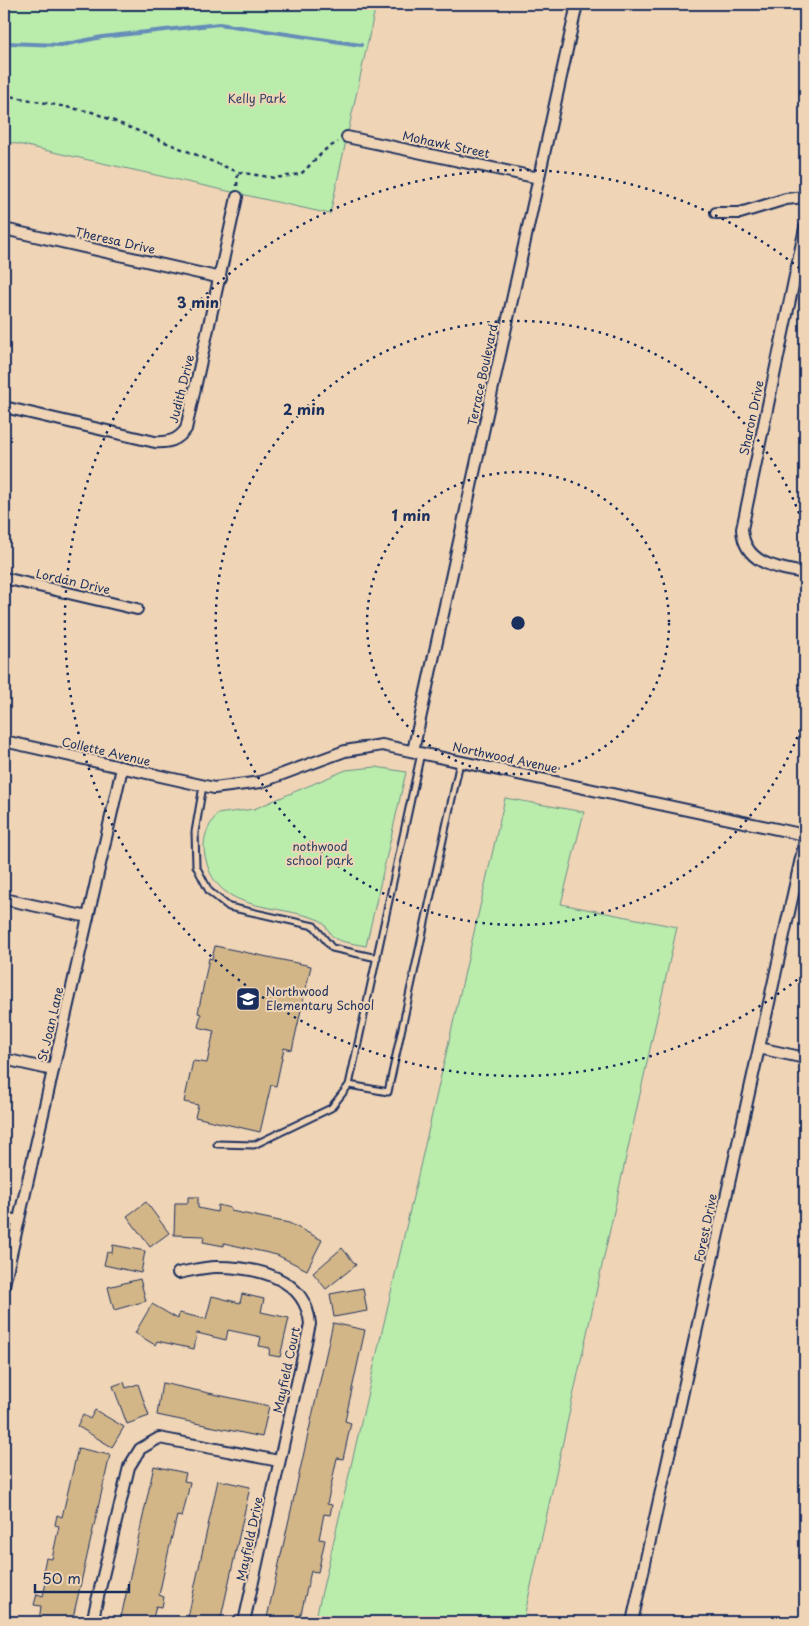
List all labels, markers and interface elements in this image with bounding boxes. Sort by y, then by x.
park label: Kelly Park [228,89,286,107]
street label: Mohawk Street [401,126,492,162]
street label: Theresa Drive [73,222,157,258]
text: 3 min [177,290,219,313]
street label: Terrace Boulevard [462,322,502,427]
street label: Judith Drive [164,352,198,425]
street label: Sharon Drive [734,379,768,457]
text: 2 min [283,397,325,420]
text: 1 min [392,503,430,526]
street label: Lordan Drive [34,564,112,598]
centre of rings [509,614,527,632]
street label: Collette Avenue [60,732,152,770]
street label: Northwood Avenue [451,737,560,777]
park label: nothwood school park [287,837,353,869]
place label: Northwood Elementary School [266,982,374,1014]
street label: St Joan Lane [33,984,67,1063]
school or university icon: Northwood Elementary School [235,986,261,1012]
street label: Forest Drive [689,1192,721,1264]
street label: Mayfield Court [268,1325,304,1415]
street label: Mayfield Drive [231,1495,267,1583]
scale bar [35,1561,129,1593]
text: 50 m [42,1566,81,1589]

